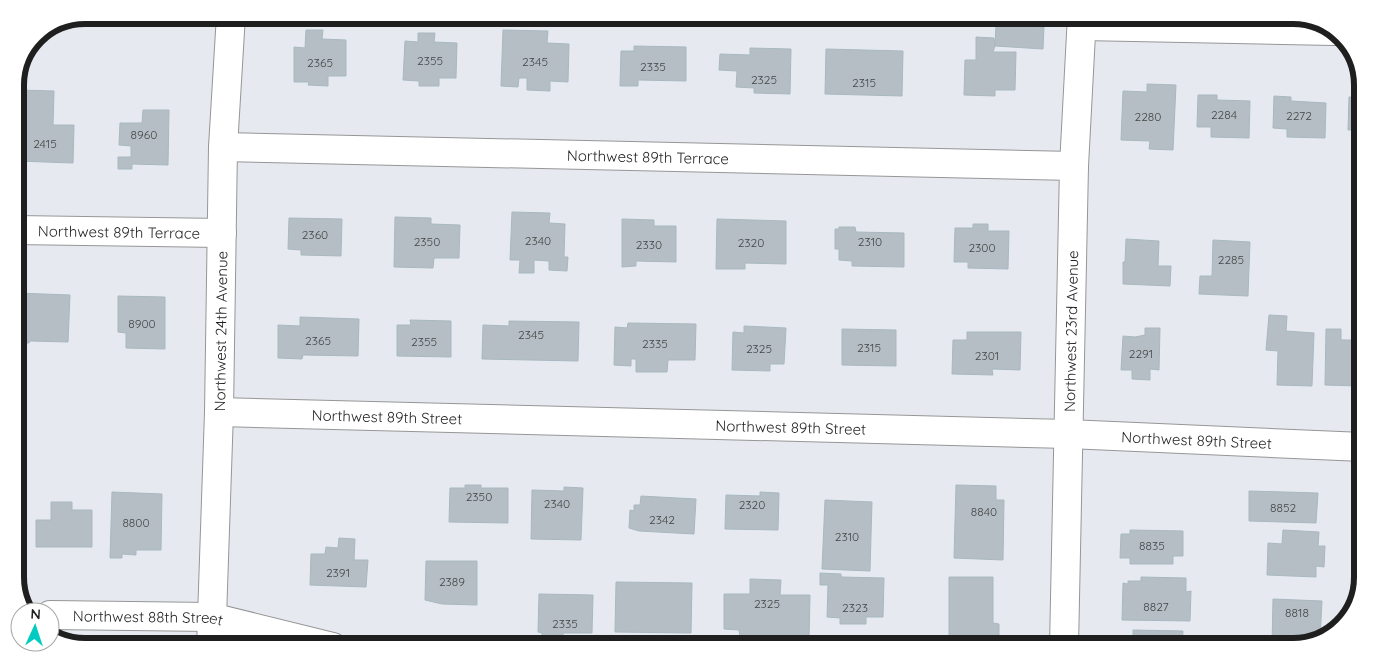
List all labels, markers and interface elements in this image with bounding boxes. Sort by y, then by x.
house number: 2355 [417,53,443,68]
house number: 2345 [522,54,548,69]
house number: 2365 [307,55,333,70]
house number: 2335 [640,59,666,74]
house number: 2325 [751,72,777,87]
house number: 2315 [852,75,876,90]
house number: 2284 [1211,107,1237,122]
house number: 2272 [1286,108,1312,123]
house number: 2280 [1135,109,1161,124]
house number: 8960 [131,127,157,142]
house number: 2415 [33,136,57,151]
street label: Northwest 89th Terrace [567,145,729,168]
street label: Northwest 89th Terrace [38,221,200,242]
house number: 2360 [302,227,328,242]
house number: 2340 [525,233,551,248]
house number: 2350 [414,234,440,249]
house number: 2310 [858,234,882,249]
house number: 2320 [738,235,764,250]
house number: 2330 [636,237,662,252]
house number: 2300 [968,240,996,255]
street label: Northwest 23rd Avenue [1059,250,1082,412]
street label: Northwest 24th Avenue [210,251,231,412]
house number: 2285 [1218,252,1244,267]
house number: 8900 [128,316,156,331]
house number: 2345 [518,327,544,342]
house number: 2365 [305,333,331,348]
house number: 2355 [411,334,437,349]
house number: 2335 [642,336,668,351]
house number: 2315 [857,340,881,355]
house number: 2325 [746,341,772,356]
house number: 2291 [1129,346,1153,361]
house number: 2301 [975,348,999,363]
street label: Northwest 89th Street [311,405,463,428]
street label: Northwest 89th Street [715,415,866,438]
street label: Northwest 89th Street [1121,427,1272,452]
house number: 2350 [466,489,492,504]
house number: 2340 [544,496,570,511]
house number: 2320 [739,497,765,512]
house number: 8852 [1270,500,1296,515]
house number: 8840 [971,504,997,519]
house number: 2342 [649,512,675,527]
house number: 8800 [122,515,150,530]
house number: 2310 [835,529,859,544]
house number: 8835 [1139,538,1165,553]
house number: 2391 [326,565,350,580]
house number: 2389 [439,574,465,589]
house number: 2325 [754,596,780,611]
house number: 8827 [1143,599,1169,614]
house number: 2323 [842,600,868,615]
north arrow [10,602,60,652]
text: N [30,605,41,623]
house number: 8818 [1285,605,1309,620]
street label: Northwest 88th Street [73,606,225,629]
house number: 2335 [552,616,578,631]

